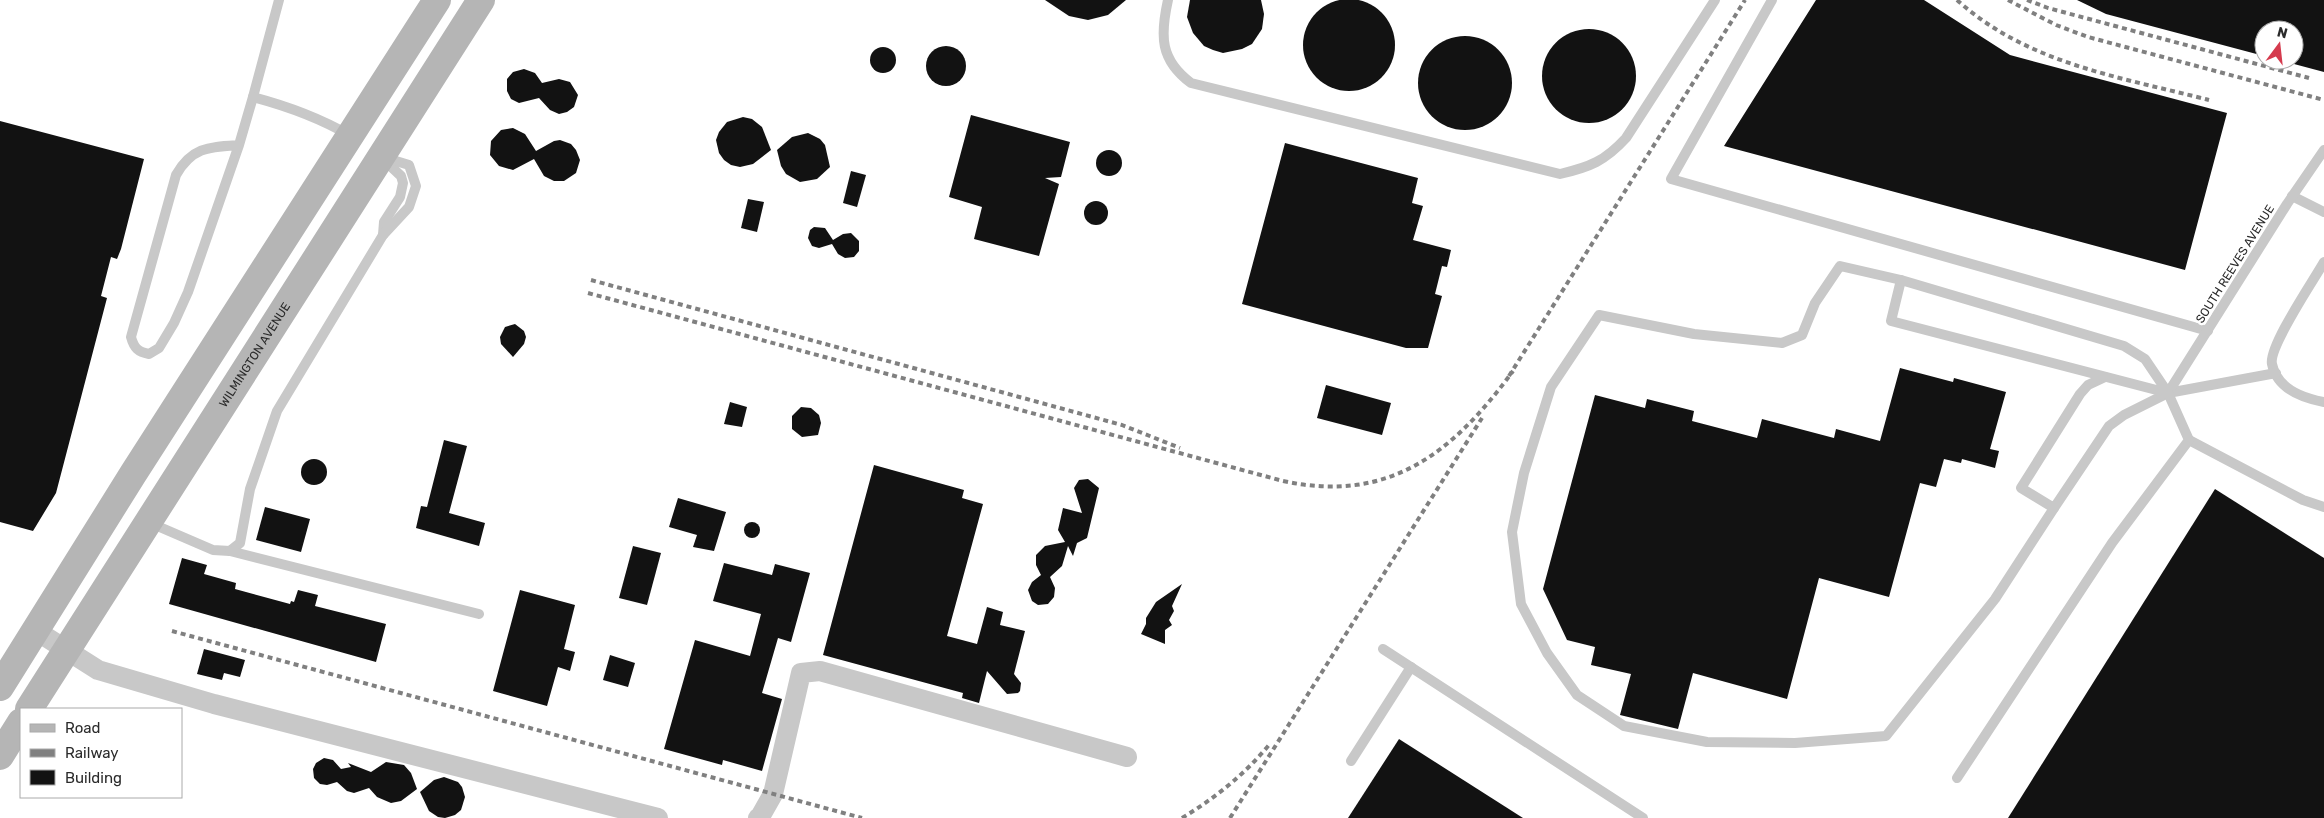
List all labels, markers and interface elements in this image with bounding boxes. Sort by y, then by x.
north arrow [2254,20,2304,70]
text: N [2275,23,2289,42]
street label: SOUTH REEVES AVENUE [2193,202,2277,326]
street label: WILMINGTON AVENUE [216,300,293,410]
legend [20,708,182,798]
text: Road [65,719,101,737]
text: Railway [65,744,119,762]
text: Building [65,769,122,787]

